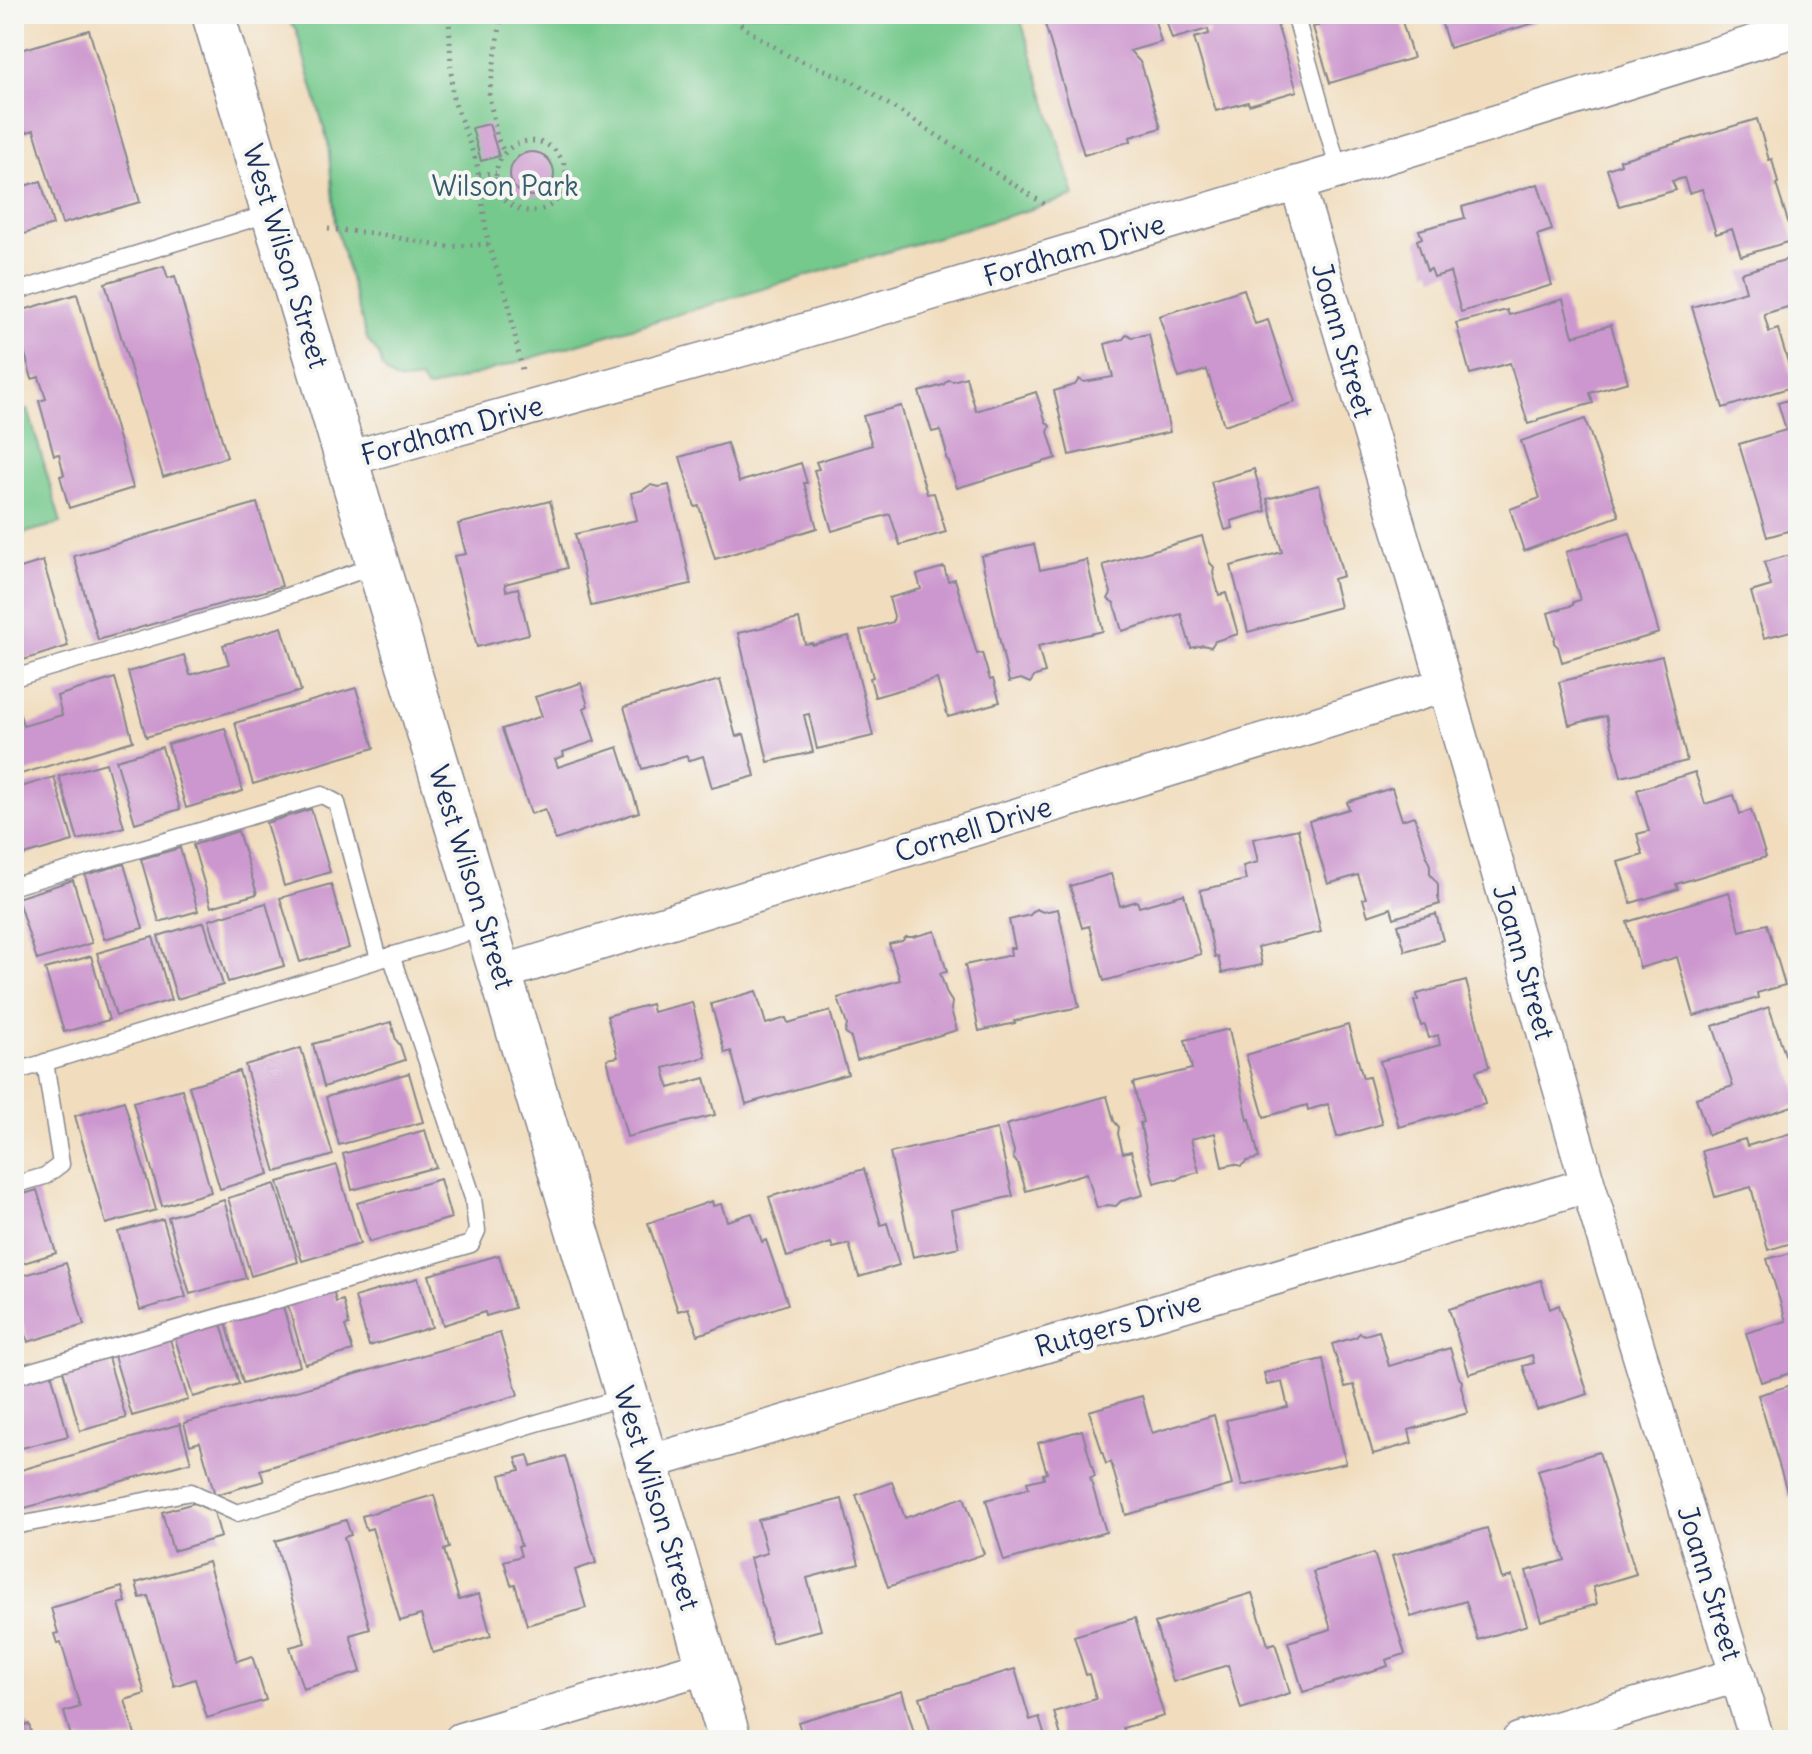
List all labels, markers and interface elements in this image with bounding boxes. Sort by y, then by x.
street label: West Wilson Street [235,140,337,372]
park label: Wilson Park [431,168,579,204]
street label: Fordham Drive [979,205,1169,295]
street label: Joann Street [1304,258,1382,422]
street label: Fordham Drive [357,387,547,473]
street label: West Wilson Street [421,761,523,993]
street label: Cornell Drive [890,788,1056,870]
street label: Joann Street [1485,880,1563,1044]
street label: Rutgers Drive [1031,1283,1205,1365]
street label: West Wilson Street [606,1382,708,1614]
street label: Joann Street [1669,1501,1751,1665]

